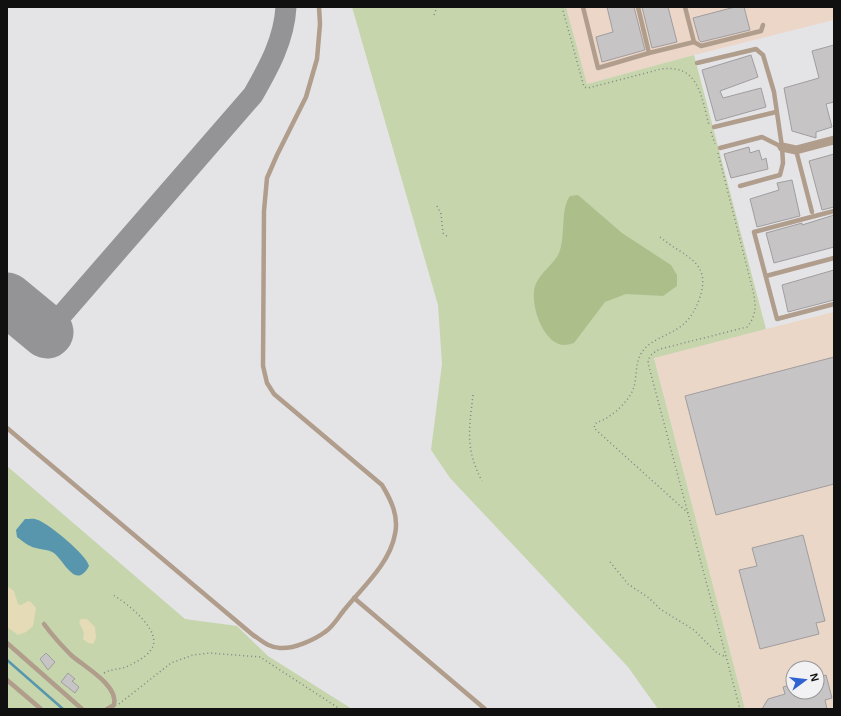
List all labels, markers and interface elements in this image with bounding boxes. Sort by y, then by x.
north arrow [785,660,825,700]
text: N [808,672,821,683]

